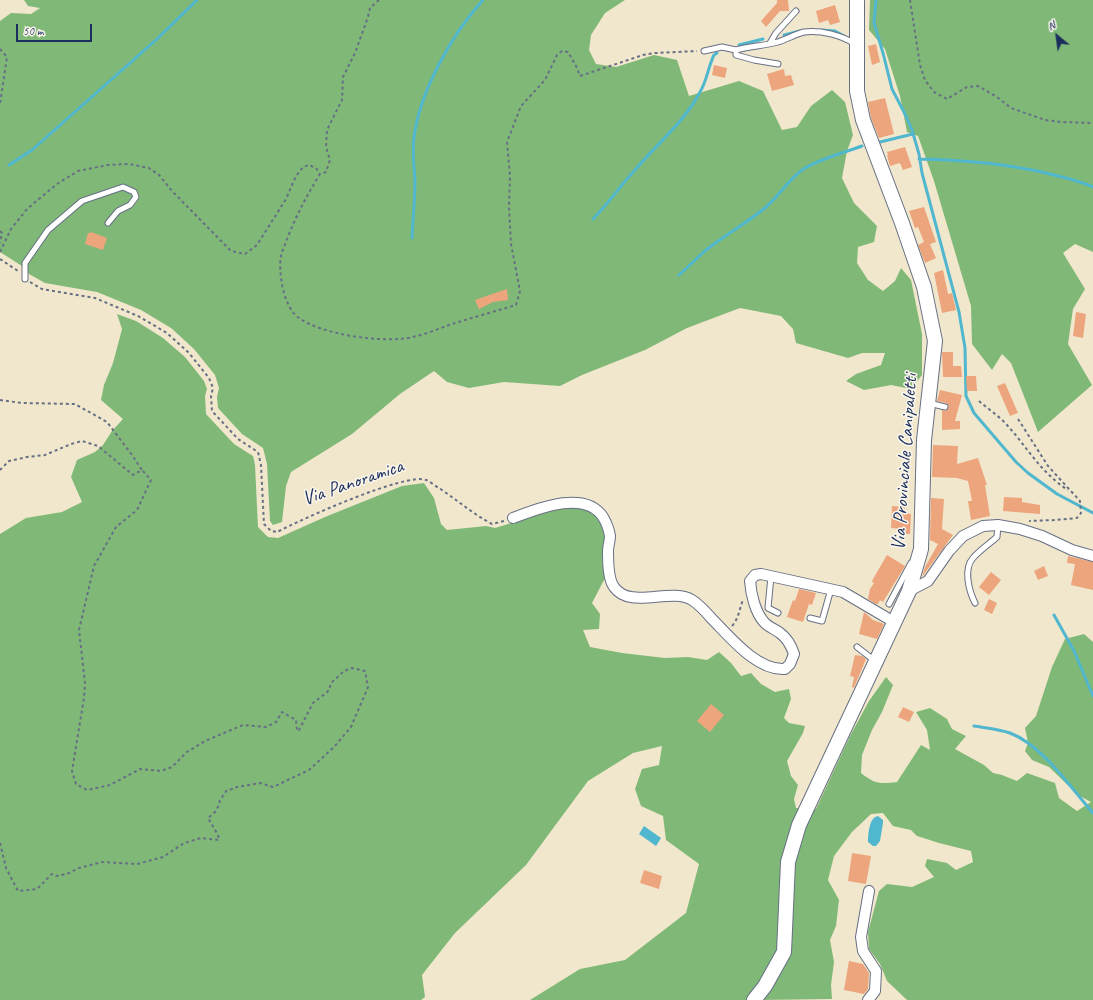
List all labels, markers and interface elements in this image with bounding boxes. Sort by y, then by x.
scale bar [18,16,94,42]
north arrow [1037,16,1077,56]
text: N [1045,18,1058,33]
text: 50 m [23,23,43,39]
street label: Via Provinciale Canipaletti [887,373,923,551]
street label: Via Panoramica [299,455,407,511]

